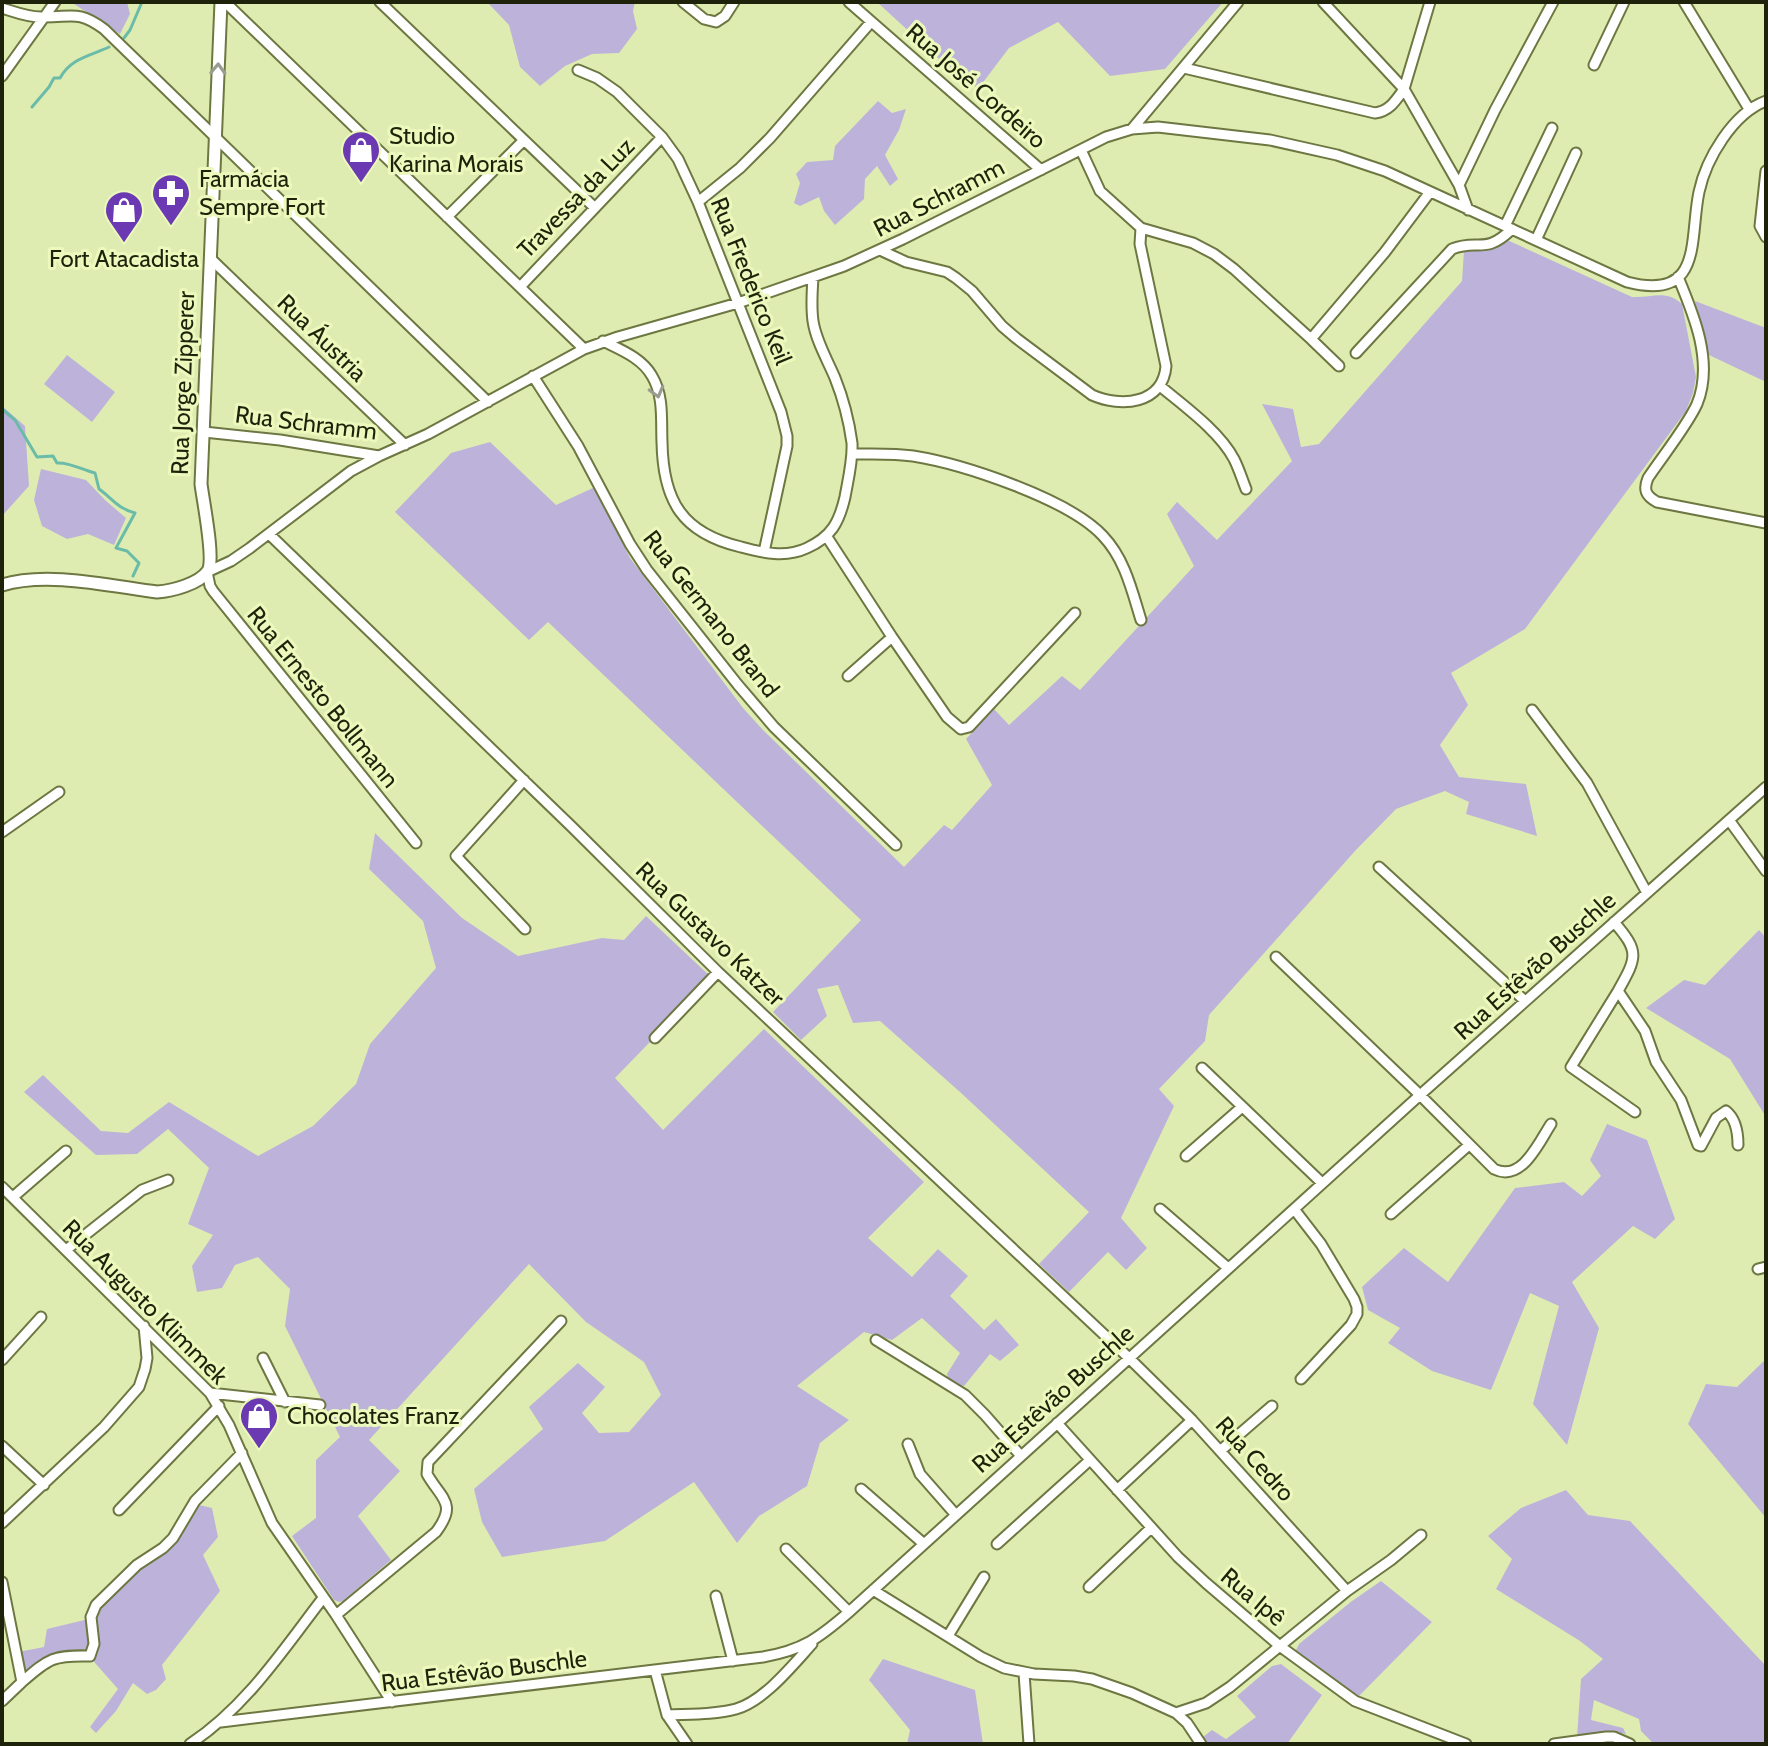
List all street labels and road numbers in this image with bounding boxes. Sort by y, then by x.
street label: Rua José Cordeiro [900,17,1052,154]
street label: Travessa da Luz [511,132,640,264]
street label: Rua Schramm [869,152,1009,243]
street label: Rua Frederico Keil [705,193,798,369]
street label: Rua Áustria [272,288,373,388]
street label: Rua Jorge Zipperer [165,290,200,475]
street label: Rua Schramm [234,399,379,446]
street label: Rua Germano Brand [637,524,786,703]
street label: Rua Ernesto Bollmann [241,600,405,793]
street label: Rua Gustavo Katzer [630,855,791,1012]
street label: Rua Estêvão Buschle [1448,886,1621,1046]
street label: Rua Augusto Klimmek [57,1213,234,1390]
street label: Rua Estêvão Buschle [966,1319,1139,1479]
street label: Rua Cedro [1210,1410,1301,1507]
street label: Rua Ipê [1215,1561,1291,1632]
street label: Rua Estêvão Buschle [379,1643,589,1698]

